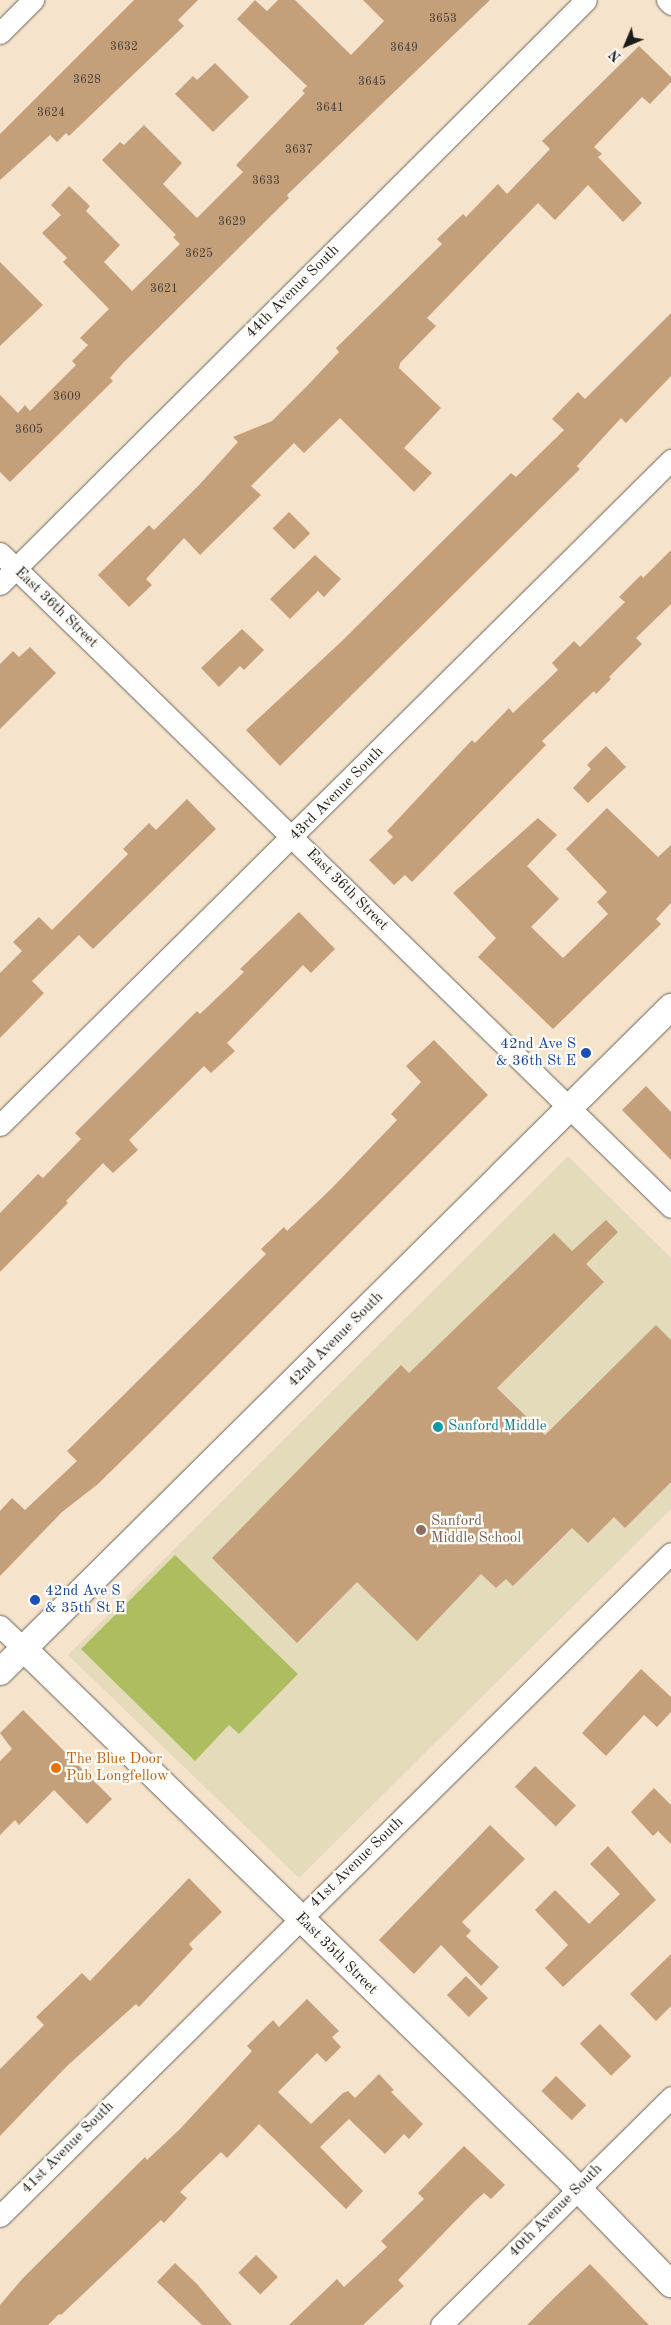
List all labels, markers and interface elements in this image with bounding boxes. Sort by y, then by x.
house number: 3653 [429,13,457,27]
north arrow [601,20,651,70]
house number: 3632 [110,41,138,55]
house number: 3649 [390,42,418,56]
text: N [607,47,624,64]
house number: 3628 [73,74,101,88]
house number: 3645 [358,76,386,90]
house number: 3641 [316,102,344,116]
house number: 3624 [37,107,65,121]
house number: 3637 [285,144,313,158]
house number: 3633 [252,175,280,189]
house number: 3629 [218,216,246,230]
street label: 44th Avenue South [242,241,344,343]
house number: 3625 [185,248,213,262]
house number: 3621 [150,283,178,297]
house number: 3609 [53,391,81,405]
house number: 3605 [15,424,43,438]
street label: East 36th Street [11,564,101,652]
street label: 43rd Avenue South [286,743,388,845]
street label: East 36th Street [302,845,392,935]
place label: 42nd Ave S & 36th St E [496,1035,576,1070]
marker: 42nd Ave S & 36th St E [580,1047,592,1059]
street label: 42nd Avenue South [285,1289,387,1391]
place label: Sanford Middle [448,1418,547,1436]
marker: Sanford Middle [432,1421,444,1433]
place label: Sanford Middle School [431,1512,521,1547]
marker: Sanford Middle School [415,1524,427,1536]
place label: 42nd Ave S & 35th St E [45,1582,125,1617]
marker: 42nd Ave S & 35th St E [29,1594,41,1606]
place label: The Blue Door Pub Longfellow [66,1750,169,1785]
marker: The Blue Door Pub Longfellow [50,1762,62,1774]
street label: 41st Avenue South [306,1814,408,1912]
street label: East 35th Street [291,1909,381,1999]
street label: 41st Avenue South [18,2098,118,2198]
street label: 40th Avenue South [505,2160,607,2262]

